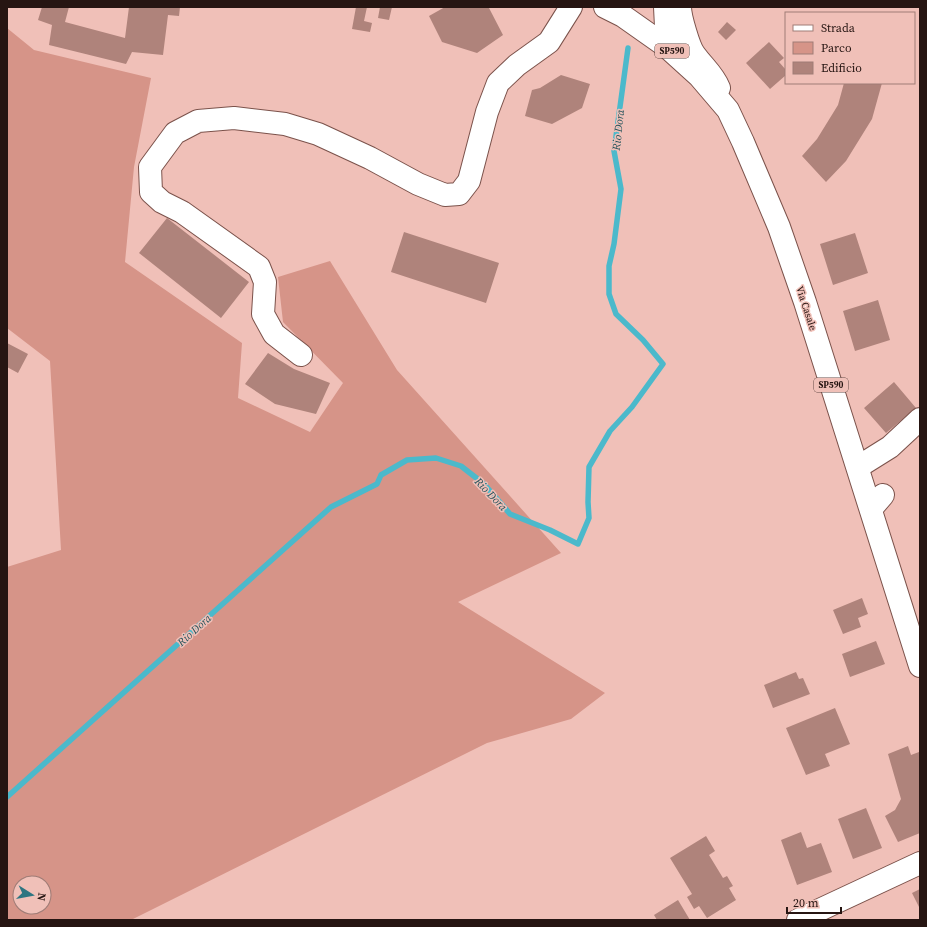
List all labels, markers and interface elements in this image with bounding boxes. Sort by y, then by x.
legend [785,12,915,84]
text: Strada [821,20,856,36]
text: Parco [821,40,852,56]
road number: SP590 [655,44,689,58]
text: Edificio [821,60,862,76]
water label: Rio Dora [609,109,628,152]
street label: Via Casale [793,284,820,332]
road number: SP590 [814,378,848,392]
water label: Rio Dora [470,474,510,514]
water label: Rio Dora [173,611,215,650]
north arrow [12,875,52,915]
scale bar [787,889,841,915]
text: N [33,891,49,902]
text: 20 m [793,895,819,911]

